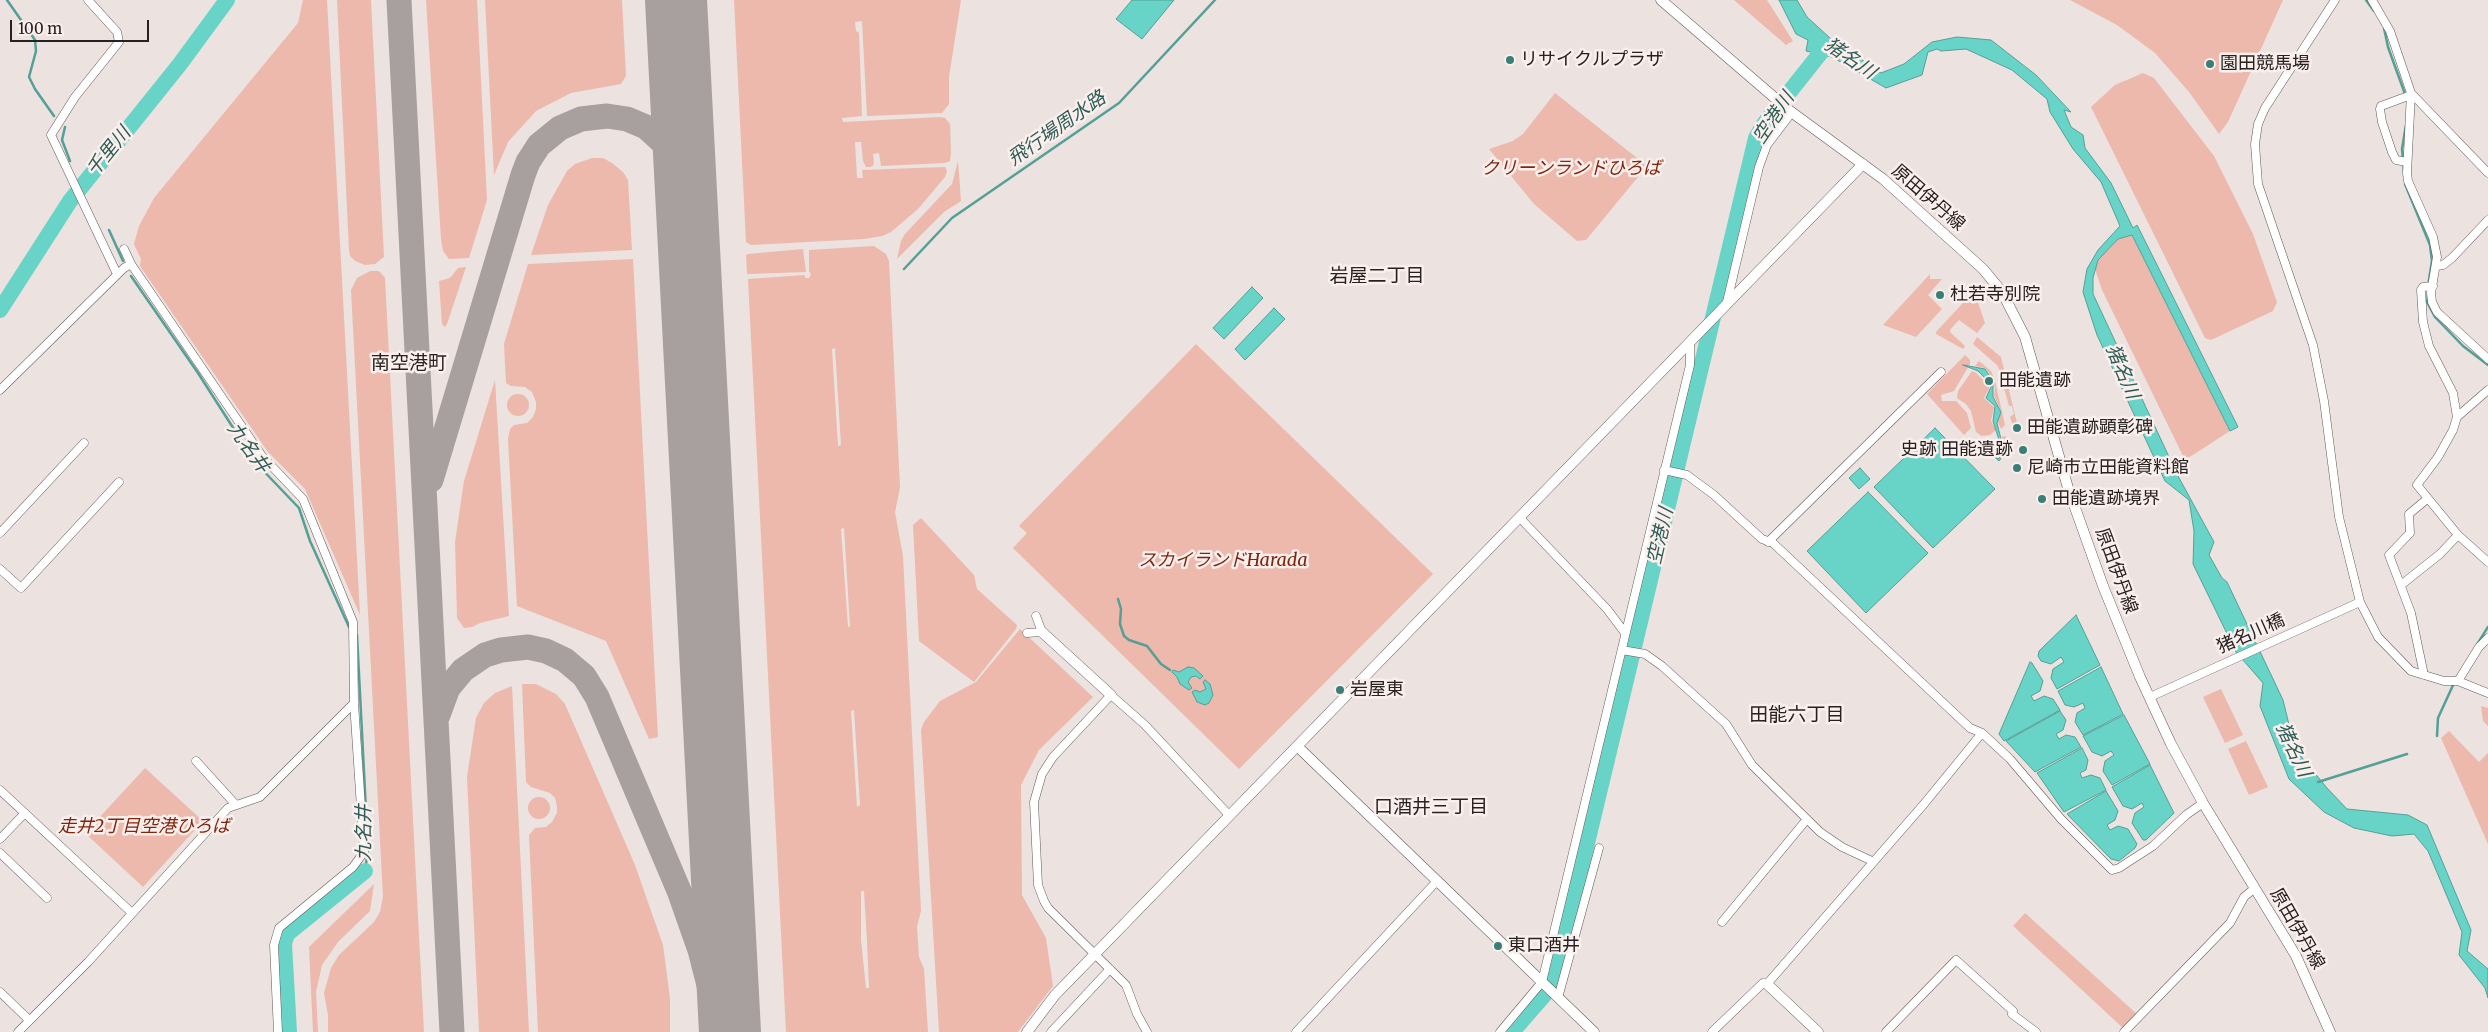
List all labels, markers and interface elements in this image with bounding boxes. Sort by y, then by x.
scale bar [12,10,151,42]
text: 100 m [18,19,62,38]
water label: 猪名川 [1820,34,1880,84]
place label: リサイクルプラザ [1520,49,1664,71]
place label: 園田競馬場 [2220,53,2310,75]
marker: リサイクルプラザ [1504,54,1516,66]
marker: 園田競馬場 [2204,58,2216,70]
water label: 飛行場周水路 [1004,87,1110,171]
water label: 空港川 [1749,88,1799,148]
water label: 千里川 [82,123,136,181]
park label: クリーンランドひろば [1481,158,1661,180]
street label: 原田伊丹線 [1887,160,1969,236]
district label: 岩屋二丁目 [1330,266,1424,288]
place label: 杜若寺別院 [1950,284,2040,306]
marker: 杜若寺別院 [1934,289,1946,301]
water label: 猪名川 [2100,341,2144,403]
district label: 南空港町 [371,353,447,375]
place label: 田能遺跡 [1999,370,2071,392]
marker: 田能遺跡 [1983,375,1995,387]
place label: 田能遺跡顕彰碑 [2027,417,2153,439]
water label: 九名井 [222,418,274,478]
marker: 田能遺跡顕彰碑 [2011,422,2023,434]
place label: 史跡 田能遺跡 [1901,439,2013,461]
marker: 史跡 田能遺跡 [2017,444,2029,456]
place label: 尼崎市立田能資料館 [2027,457,2189,479]
marker: 尼崎市立田能資料館 [2011,462,2023,474]
place label: 田能遺跡境界 [2052,488,2160,510]
marker: 田能遺跡境界 [2036,493,2048,505]
water label: 空港川 [1643,506,1679,566]
street label: 原田伊丹線 [2090,525,2142,617]
park label: スカイランドHarada [1138,550,1308,572]
street label: 猪名川橋 [2214,609,2288,659]
place label: 岩屋東 [1350,679,1404,701]
marker: 岩屋東 [1334,684,1346,696]
district label: 田能六丁目 [1750,705,1844,727]
water label: 猪名川 [2271,719,2315,781]
district label: 口酒井三丁目 [1374,797,1488,819]
water label: 九名井 [354,805,376,861]
park label: 走井2丁目空港ひろば [58,816,230,838]
street label: 原田伊丹線 [2265,885,2329,973]
place label: 東口酒井 [1508,935,1580,957]
marker: 東口酒井 [1492,940,1504,952]

